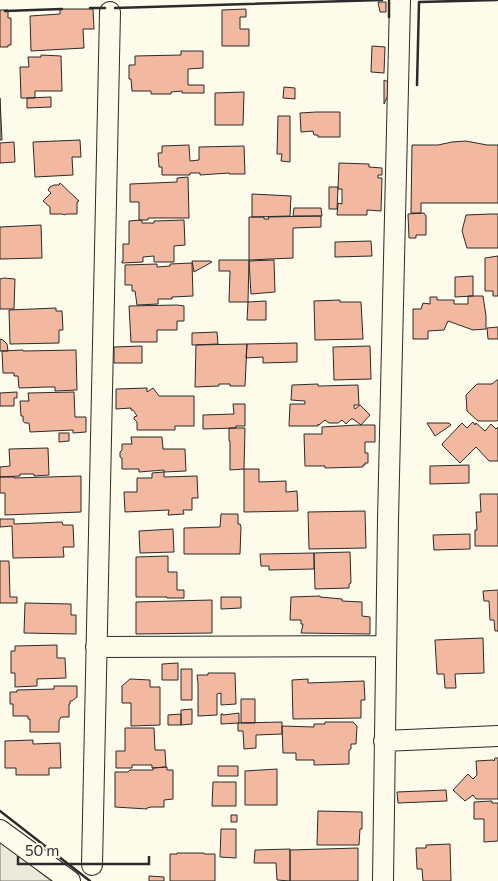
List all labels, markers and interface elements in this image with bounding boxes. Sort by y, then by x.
scale bar [18,834,149,866]
text: 50 m [25,841,59,859]

